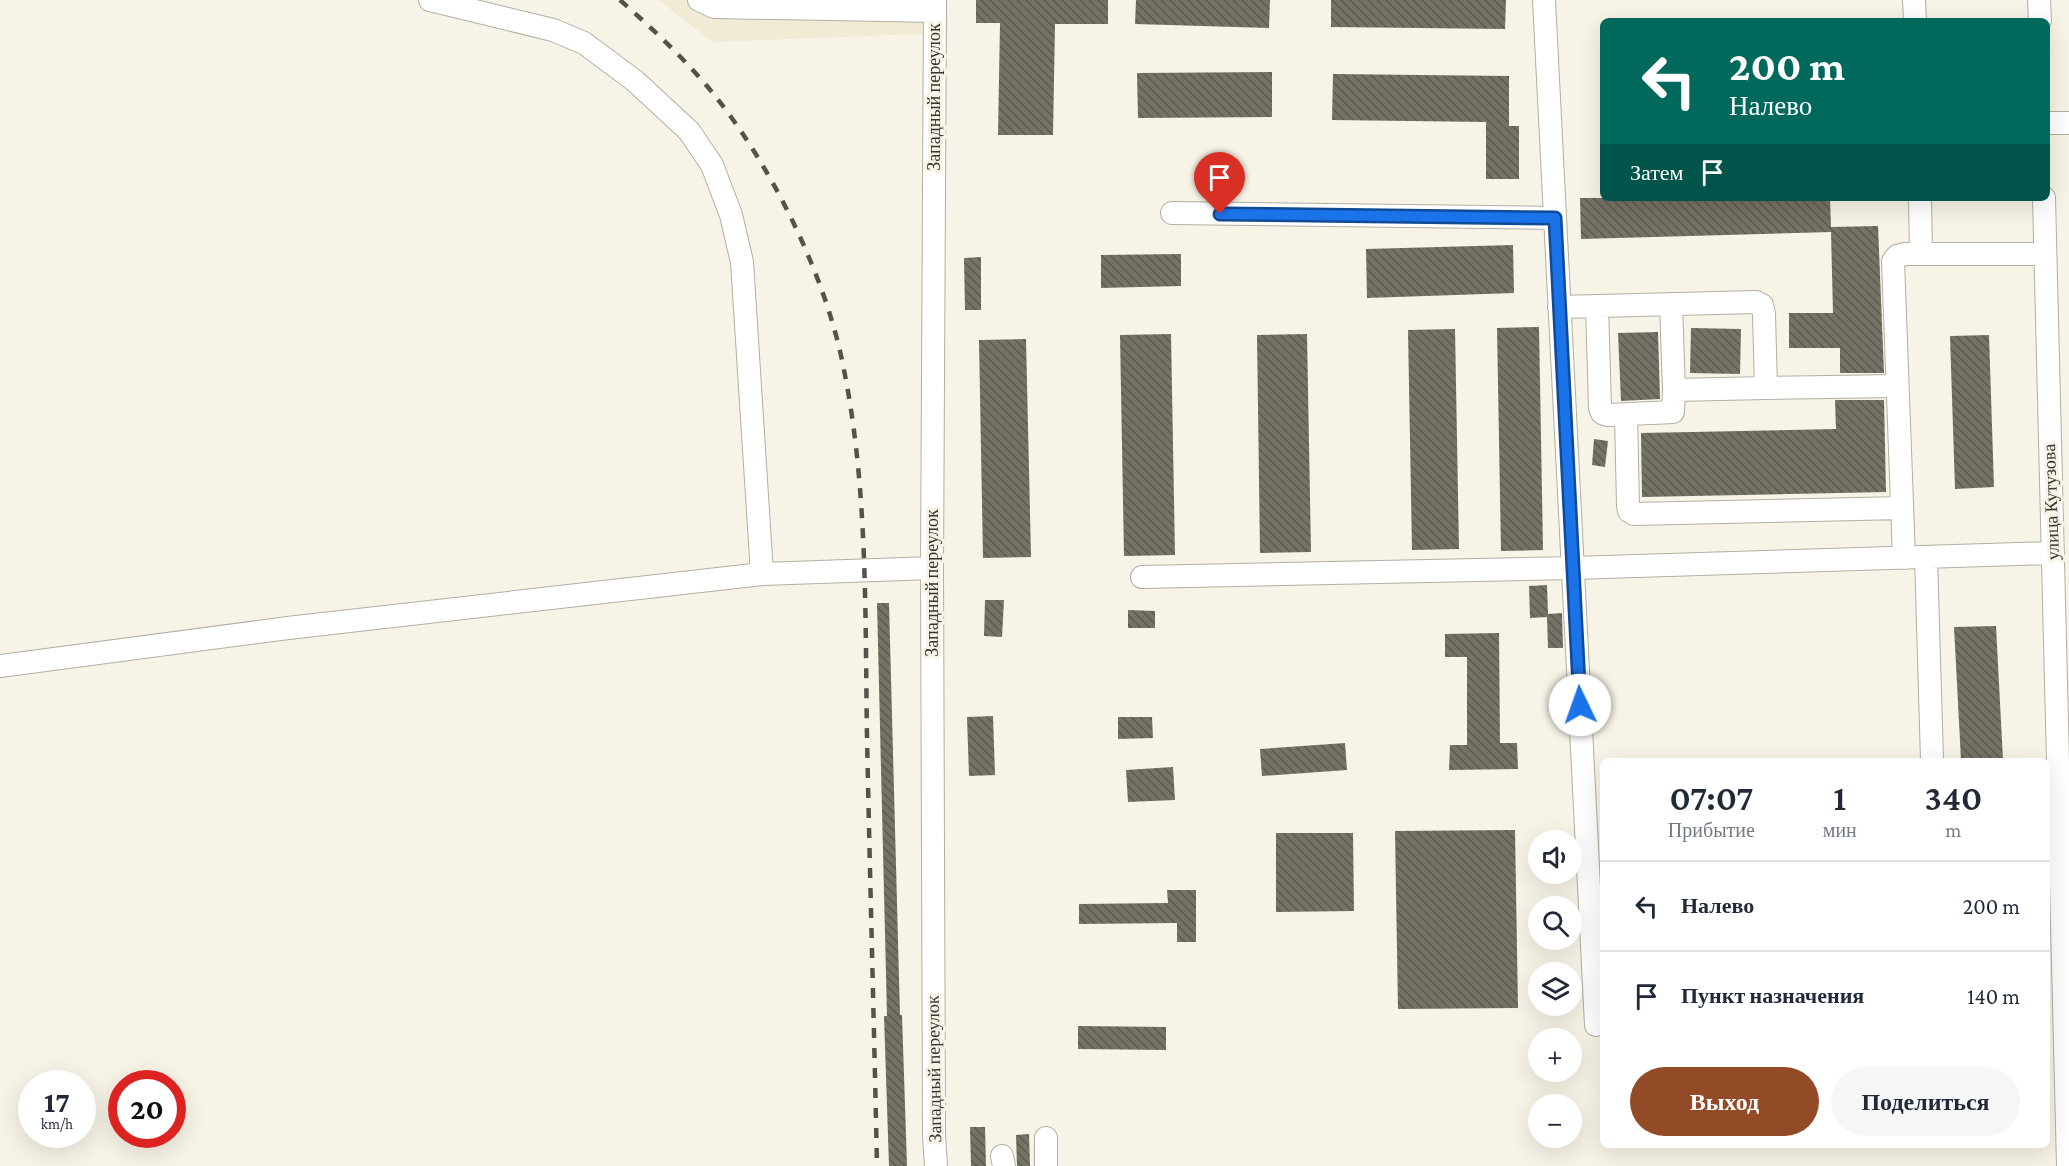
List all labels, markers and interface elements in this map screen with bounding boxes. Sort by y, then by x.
street label: Западный переулок [924,23,944,171]
icon: left [1630,42,1708,120]
text: 200 m [1729,42,1845,89]
text: Налево [1729,91,1812,121]
pin [1194,152,1245,214]
icon: arrive [1696,156,1729,189]
text: Затем [1630,160,1684,185]
icon: arrive [1203,161,1236,194]
street label: улица Кутузова [2039,443,2063,560]
street label: Западный переулок [922,509,942,657]
position arrow [1548,673,1612,737]
text: 07:07 [1669,778,1753,818]
text: 1 [1833,778,1846,818]
text: 340 [1925,778,1982,818]
text: Прибытие [1668,819,1755,841]
text: мин [1823,819,1857,841]
text: m [1945,819,1961,841]
map controls [1528,830,1582,1148]
button: sound [1528,830,1582,884]
icon: left [1630,890,1663,923]
text: Налево [1681,893,1754,918]
text: 200 m [1963,894,2020,919]
button: search [1528,896,1582,950]
button: layers [1528,962,1582,1016]
icon: arrive [1630,980,1663,1013]
text: Пункт назначения [1681,983,1864,1008]
text: 140 m [1967,984,2020,1009]
street label: Западный переулок [923,995,945,1143]
button: + [1528,1028,1582,1082]
button: Выход [1630,1067,1819,1136]
button: Поделиться [1831,1067,2020,1136]
speed limit sign: 20 [108,1070,186,1148]
text: 17 [44,1085,70,1118]
button: − [1528,1094,1582,1148]
text: km/h [41,1116,73,1132]

